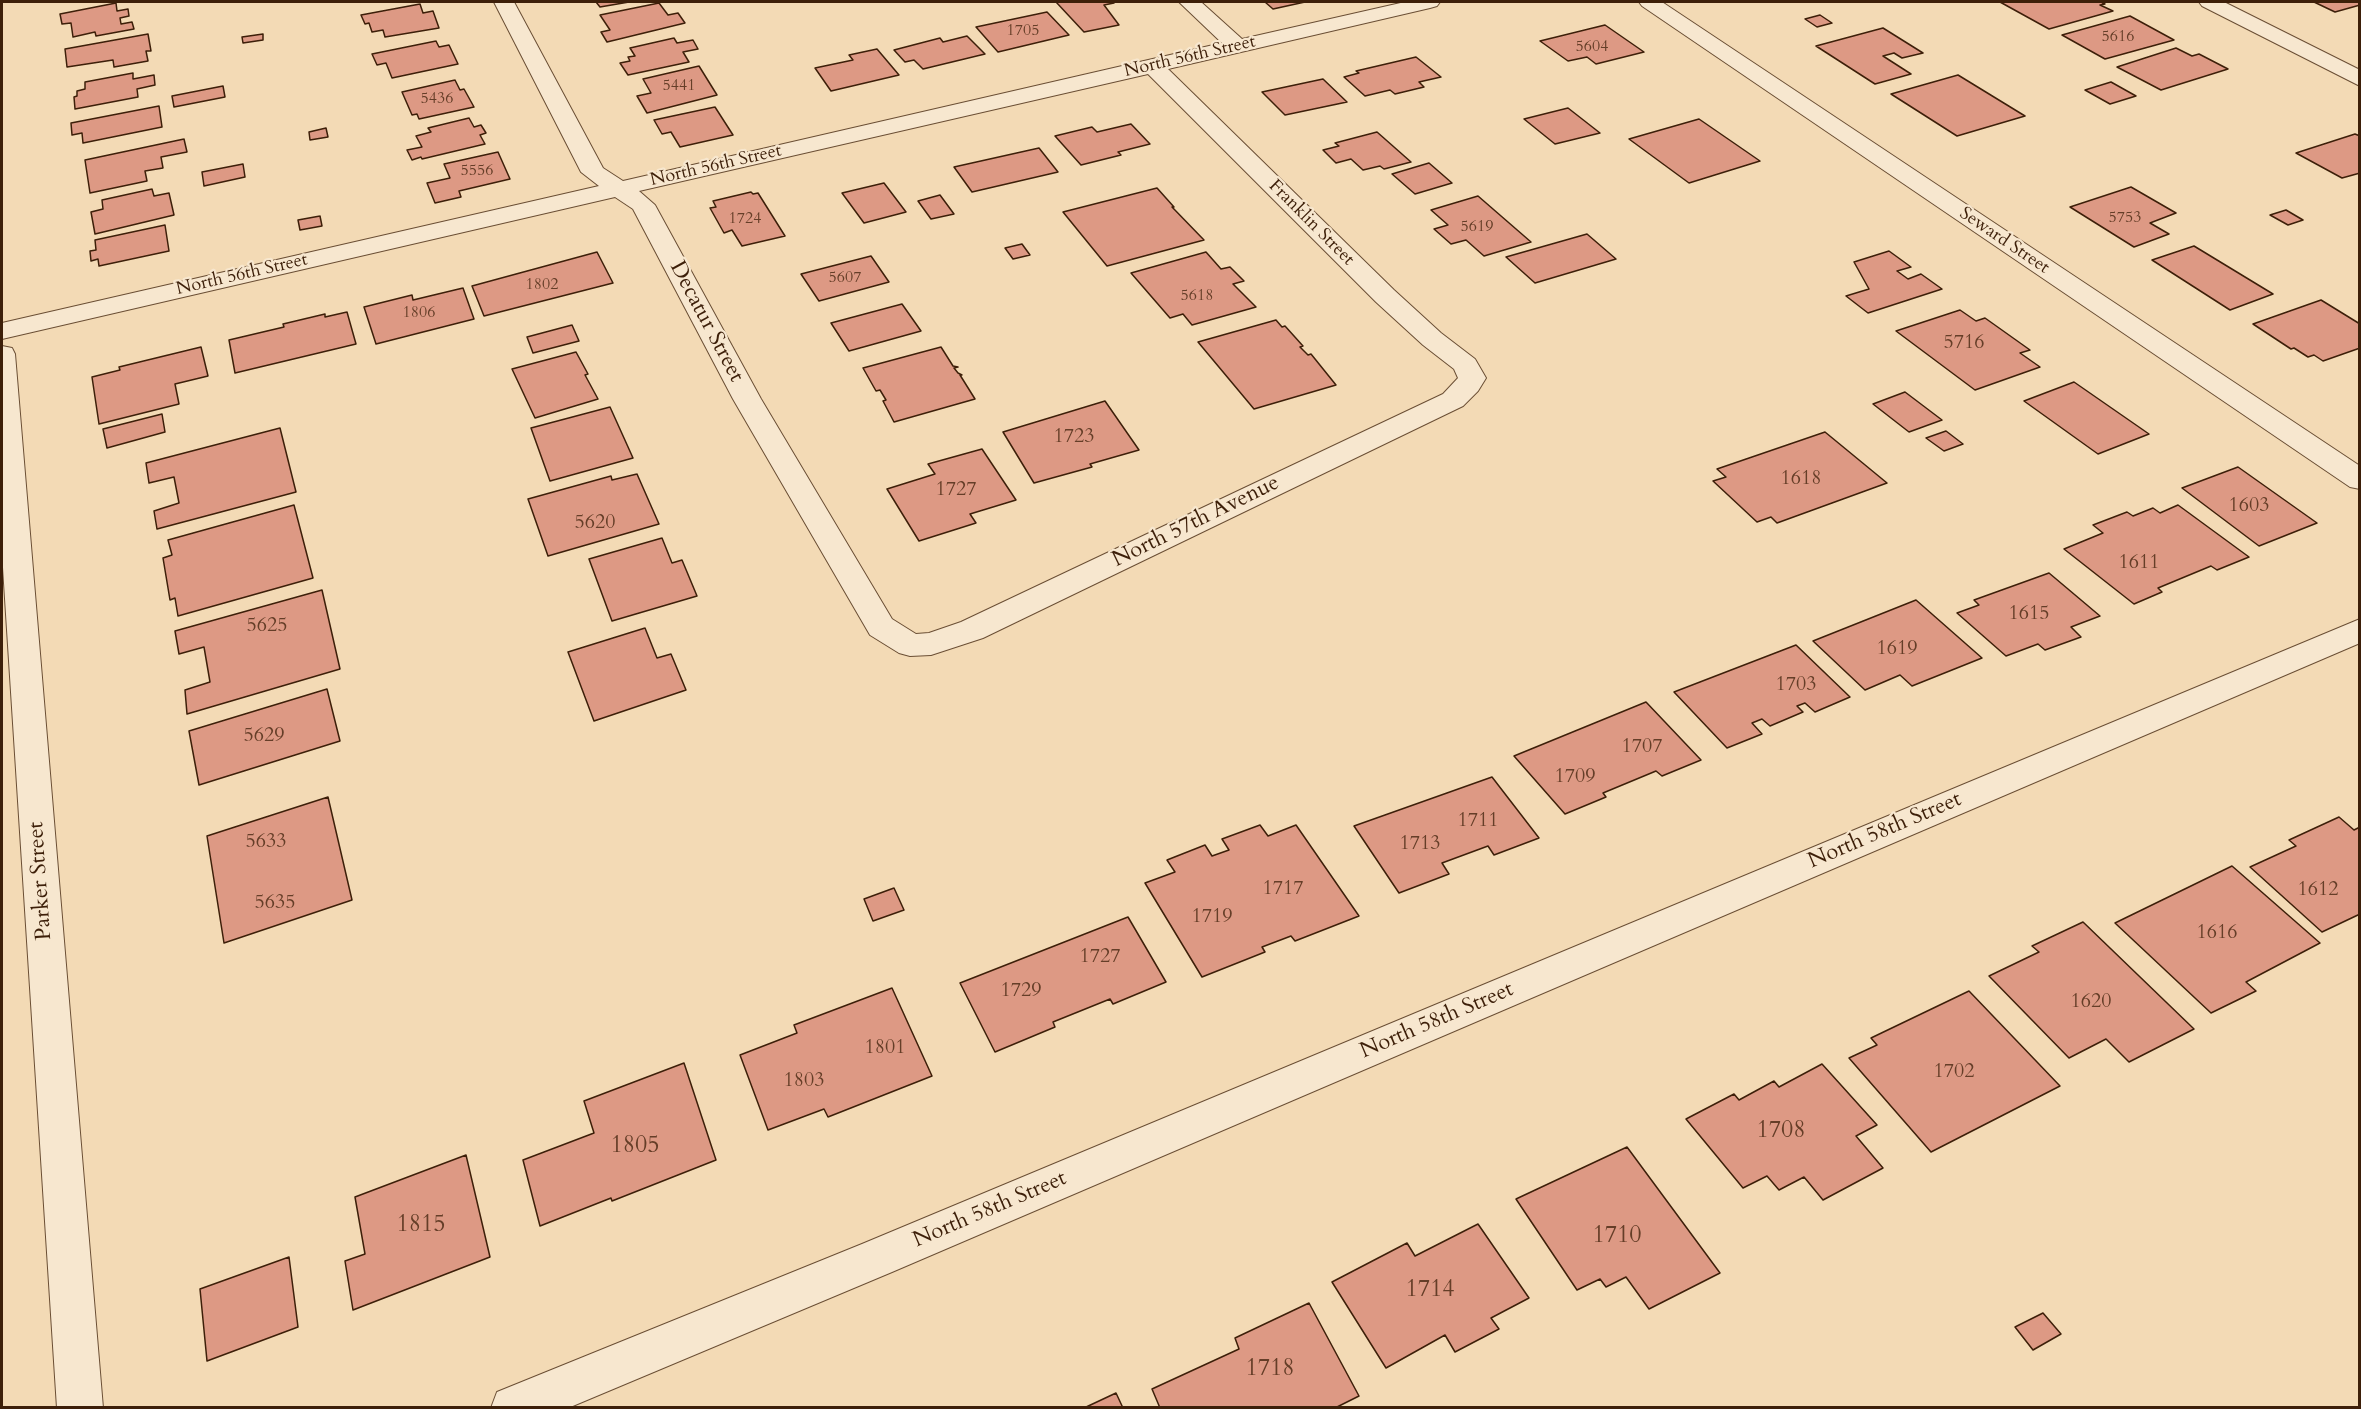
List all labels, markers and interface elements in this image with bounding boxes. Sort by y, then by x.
house number: 1705 [1007,21,1039,41]
house number: 5616 [2102,27,2134,47]
street label: North 56th Street [1122,31,1258,83]
house number: 5604 [1576,37,1608,57]
house number: 5441 [663,76,695,96]
house number: 5436 [421,89,453,109]
street label: North 56th Street [648,140,784,192]
house number: 5556 [461,161,493,181]
street label: Franklin Street [1264,176,1358,270]
street label: Seward Street [1955,203,2053,279]
house number: 5753 [2109,208,2141,228]
house number: 1724 [729,209,761,229]
house number: 5619 [1461,217,1493,237]
street label: North 56th Street [174,249,310,301]
street label: Decatur Street [663,257,749,387]
house number: 5607 [829,268,861,288]
house number: 1802 [526,275,558,295]
house number: 5618 [1181,286,1213,306]
house number: 1806 [403,303,435,323]
house number: 5716 [1944,331,1984,355]
house number: 1723 [1054,425,1094,449]
house number: 1618 [1781,467,1821,491]
street label: North 57th Avenue [1108,470,1284,574]
house number: 1727 [936,478,976,502]
house number: 1603 [2229,494,2269,518]
house number: 5620 [575,511,615,535]
house number: 1611 [2119,551,2159,575]
house number: 1615 [2009,602,2049,626]
house number: 5625 [247,614,287,638]
house number: 1619 [1877,637,1917,661]
house number: 1703 [1776,673,1816,697]
house number: 5629 [244,724,284,748]
house number: 1707 [1622,735,1662,759]
house number: 1709 [1555,765,1595,789]
street label: North 58th Street [1804,787,1966,875]
house number: 1711 [1458,809,1498,833]
street label: Parker Street [24,821,58,941]
house number: 5633 [246,830,286,854]
house number: 1713 [1400,832,1440,856]
house number: 1717 [1263,877,1303,901]
house number: 1612 [2298,878,2338,902]
house number: 5635 [255,891,295,915]
house number: 1719 [1192,905,1232,929]
house number: 1616 [2197,921,2237,945]
house number: 1727 [1080,945,1120,969]
street label: North 58th Street [1356,977,1518,1065]
house number: 1729 [1001,979,1041,1003]
house number: 1620 [2071,990,2111,1014]
house number: 1801 [865,1036,905,1060]
house number: 1702 [1934,1060,1974,1084]
house number: 1803 [784,1069,824,1093]
house number: 1708 [1756,1117,1806,1145]
house number: 1805 [610,1132,660,1160]
street label: North 58th Street [909,1166,1071,1254]
house number: 1815 [396,1211,446,1239]
house number: 1710 [1592,1222,1642,1250]
house number: 1714 [1405,1276,1455,1304]
house number: 1718 [1245,1355,1295,1383]

